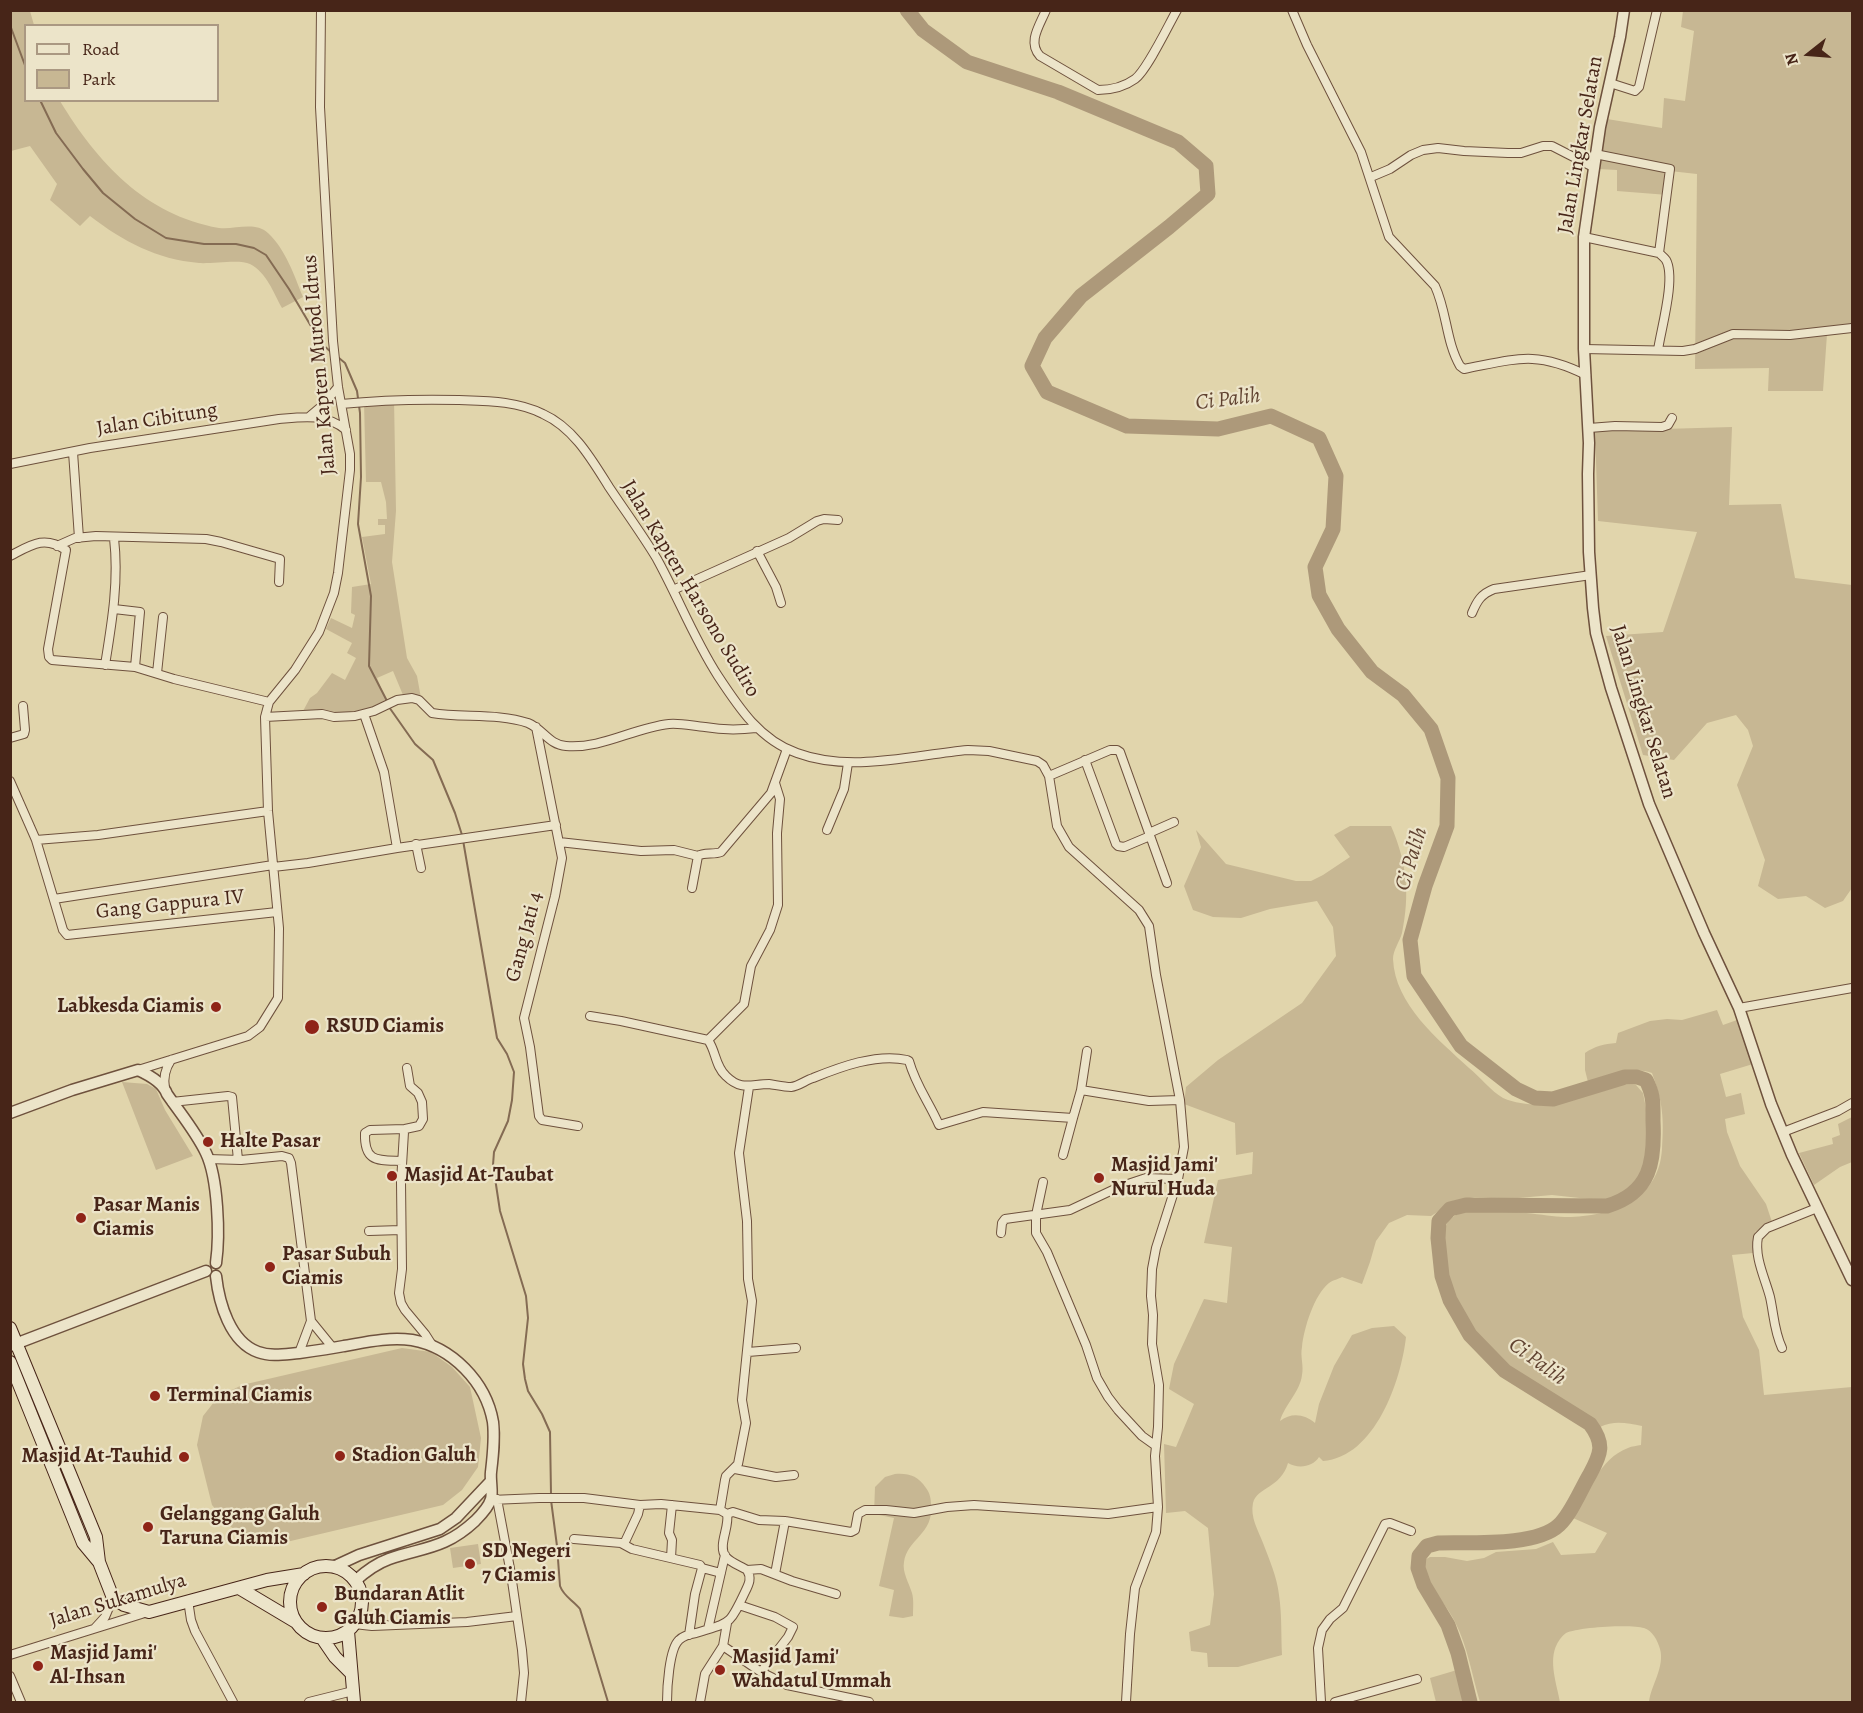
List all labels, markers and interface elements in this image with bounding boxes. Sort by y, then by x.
legend [24,24,219,102]
north arrow [1779,24,1839,84]
text: Road [82,37,119,61]
text: N [1780,50,1804,68]
street label: Jalan Lingkar Selatan [1553,54,1609,236]
text: Park [82,67,116,91]
street label: Jalan Kapten Murod Idrus [298,254,342,476]
water label: Ci Palih [1194,383,1262,417]
street label: Jalan Cibitung [95,398,219,442]
street label: Jalan Kapten Harsono Sudiro [615,476,765,702]
street label: Jalan Lingkar Selatan [1605,622,1681,802]
water label: Ci Palih [1390,824,1434,894]
street label: Gang Gappura IV [95,885,245,925]
street label: Gang Jati 4 [501,889,549,985]
place label: Labkesda Ciamis [57,994,204,1020]
marker: Labkesda Ciamis [209,1000,223,1014]
place label: RSUD Ciamis [326,1014,444,1040]
marker: RSUD Ciamis [303,1018,321,1036]
place label: Halte Pasar [220,1129,321,1155]
marker: Halte Pasar [201,1135,215,1149]
place label: Masjid Jami' Nurul Huda [1111,1153,1218,1203]
place label: Masjid At-Taubat [404,1163,554,1189]
marker: Masjid At-Taubat [385,1169,399,1183]
marker: Masjid Jami' Nurul Huda [1092,1171,1106,1185]
place label: Pasar Manis Ciamis [93,1193,200,1243]
marker: Pasar Manis Ciamis [74,1211,88,1225]
place label: Pasar Subuh Ciamis [282,1242,391,1292]
marker: Pasar Subuh Ciamis [263,1260,277,1274]
water label: Ci Palih [1503,1332,1571,1392]
place label: Terminal Ciamis [167,1383,312,1409]
marker: Terminal Ciamis [148,1389,162,1403]
place label: Stadion Galuh [352,1443,476,1469]
place label: Masjid At-Tauhid [21,1444,172,1470]
marker: Stadion Galuh [333,1449,347,1463]
marker: Masjid At-Tauhid [177,1450,191,1464]
place label: Gelanggang Galuh Taruna Ciamis [160,1502,320,1552]
marker: Gelanggang Galuh Taruna Ciamis [141,1520,155,1534]
place label: SD Negeri 7 Ciamis [482,1539,571,1589]
marker: SD Negeri 7 Ciamis [463,1557,477,1571]
street label: Jalan Sukamulya [47,1568,189,1634]
place label: Bundaran Atlit Galuh Ciamis [334,1582,465,1632]
marker: Bundaran Atlit Galuh Ciamis [315,1600,329,1614]
place label: Masjid Jami' Al-Ihsan [50,1641,157,1691]
place label: Masjid Jami' Wahdatul Ummah [732,1645,892,1695]
marker: Masjid Jami' Al-Ihsan [31,1659,45,1673]
marker: Masjid Jami' Wahdatul Ummah [713,1663,727,1677]

